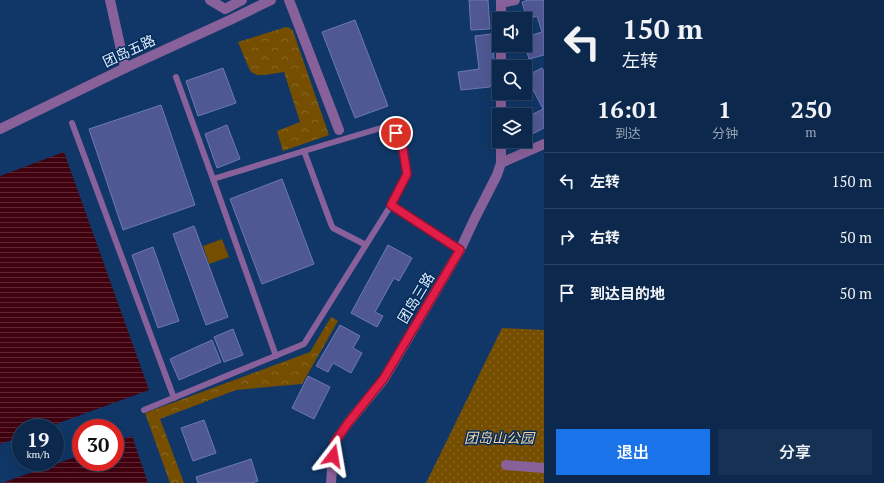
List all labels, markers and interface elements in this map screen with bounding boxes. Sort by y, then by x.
text: 150 m [622,10,703,47]
map controls [492,12,532,148]
button: sound [492,12,532,52]
icon: left [556,16,608,68]
street label: 团岛五路 [99,30,158,71]
text: 左转 [622,48,658,72]
button: search [492,60,532,100]
text: 16:01 [597,93,659,125]
text: 1 [718,93,732,125]
text: 250 [791,93,831,125]
button: layers [492,108,532,148]
pin [379,116,413,150]
icon: arrive [385,122,407,144]
text: m [805,123,817,141]
text: 到达 [615,124,641,142]
text: 分钟 [712,124,738,142]
icon: left [556,170,578,192]
text: 左转 [590,171,620,191]
text: 150 m [831,171,872,191]
icon: right [556,226,578,248]
text: 右转 [590,227,620,247]
text: 50 m [839,227,872,247]
street label: 团岛三路 [393,269,438,327]
icon: arrive [556,282,578,304]
text: 到达目的地 [590,283,665,303]
text: 50 m [839,283,872,303]
speed limit sign: 30 [72,419,124,471]
text: 19 [27,426,49,453]
park label: 团岛山公园 [464,428,536,447]
button: 退出 [556,429,710,475]
button: 分享 [718,429,872,475]
position arrow [312,435,354,477]
text: km/h [26,448,50,461]

